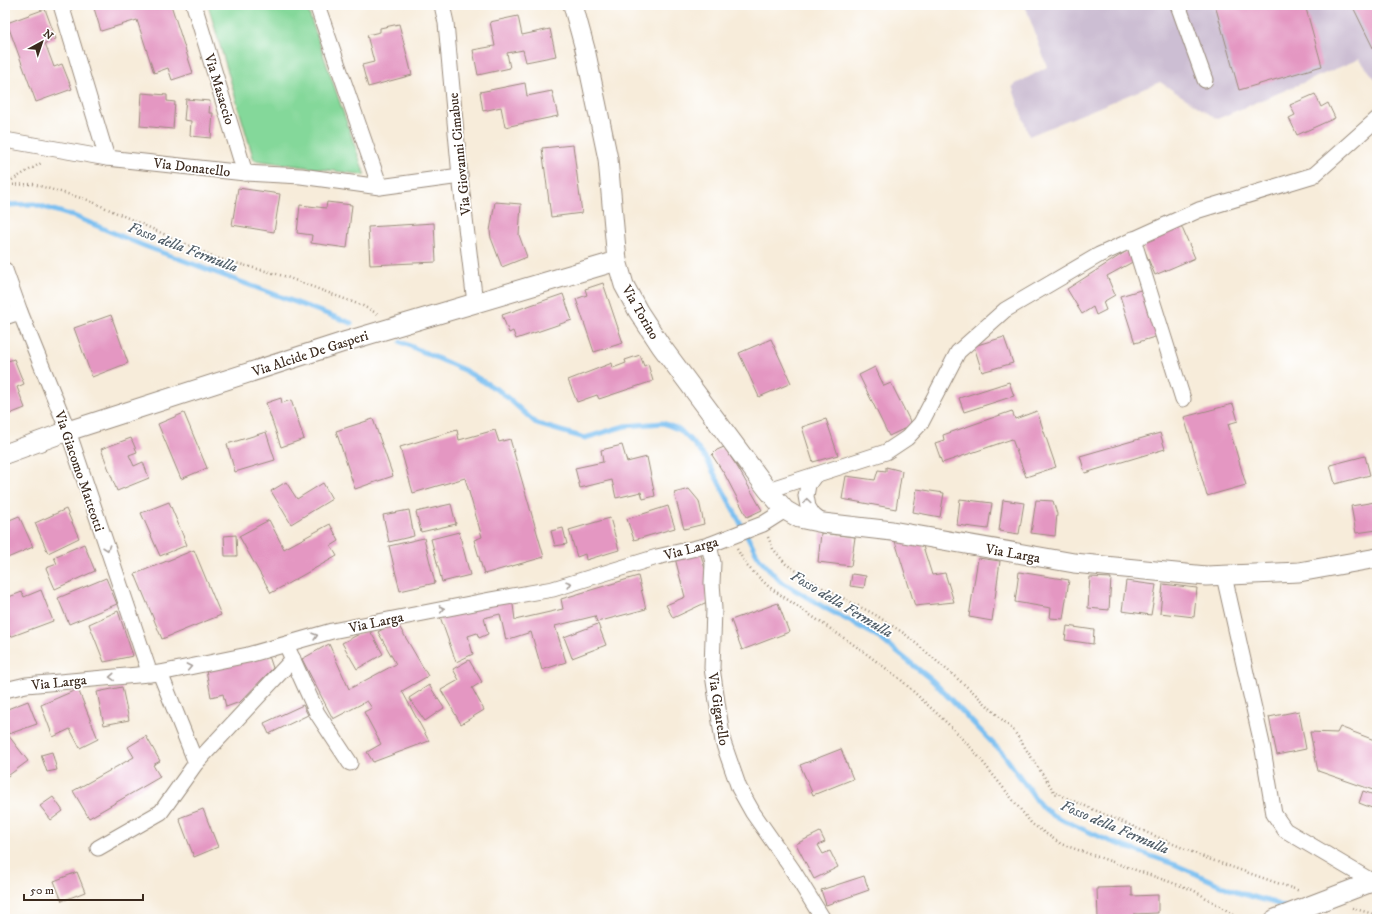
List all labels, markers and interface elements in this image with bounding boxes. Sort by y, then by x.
north arrow [22,22,62,62]
text: N [40,27,56,43]
street label: Via Masaccio [199,51,238,127]
street label: Via Giovanni Cimabue [445,91,475,217]
street label: Via Donatello [151,154,232,182]
water label: Fosso della Fermulla [125,218,240,277]
street label: Via Torino [617,281,663,343]
street label: Via Alcide De Gasperi [249,327,371,382]
street label: Via Giacomo Matteotti [50,408,108,535]
one-way arrow [803,498,812,504]
street label: Via Larga [661,533,720,565]
street label: Via Larga [983,540,1042,568]
one-way arrow [103,544,111,551]
water label: Fosso della Fermulla [787,566,896,642]
one-way arrow [566,580,573,589]
one-way arrow [439,605,445,613]
street label: Via Larga [346,608,405,638]
one-way arrow [311,632,318,641]
one-way arrow [186,664,192,672]
street label: Via Gigarello [703,670,733,747]
street label: Via Larga [30,671,88,695]
one-way arrow [108,672,115,681]
water label: Fosso della Fermulla [1058,796,1172,859]
scale bar [24,876,143,902]
text: 50 m [30,883,54,898]

